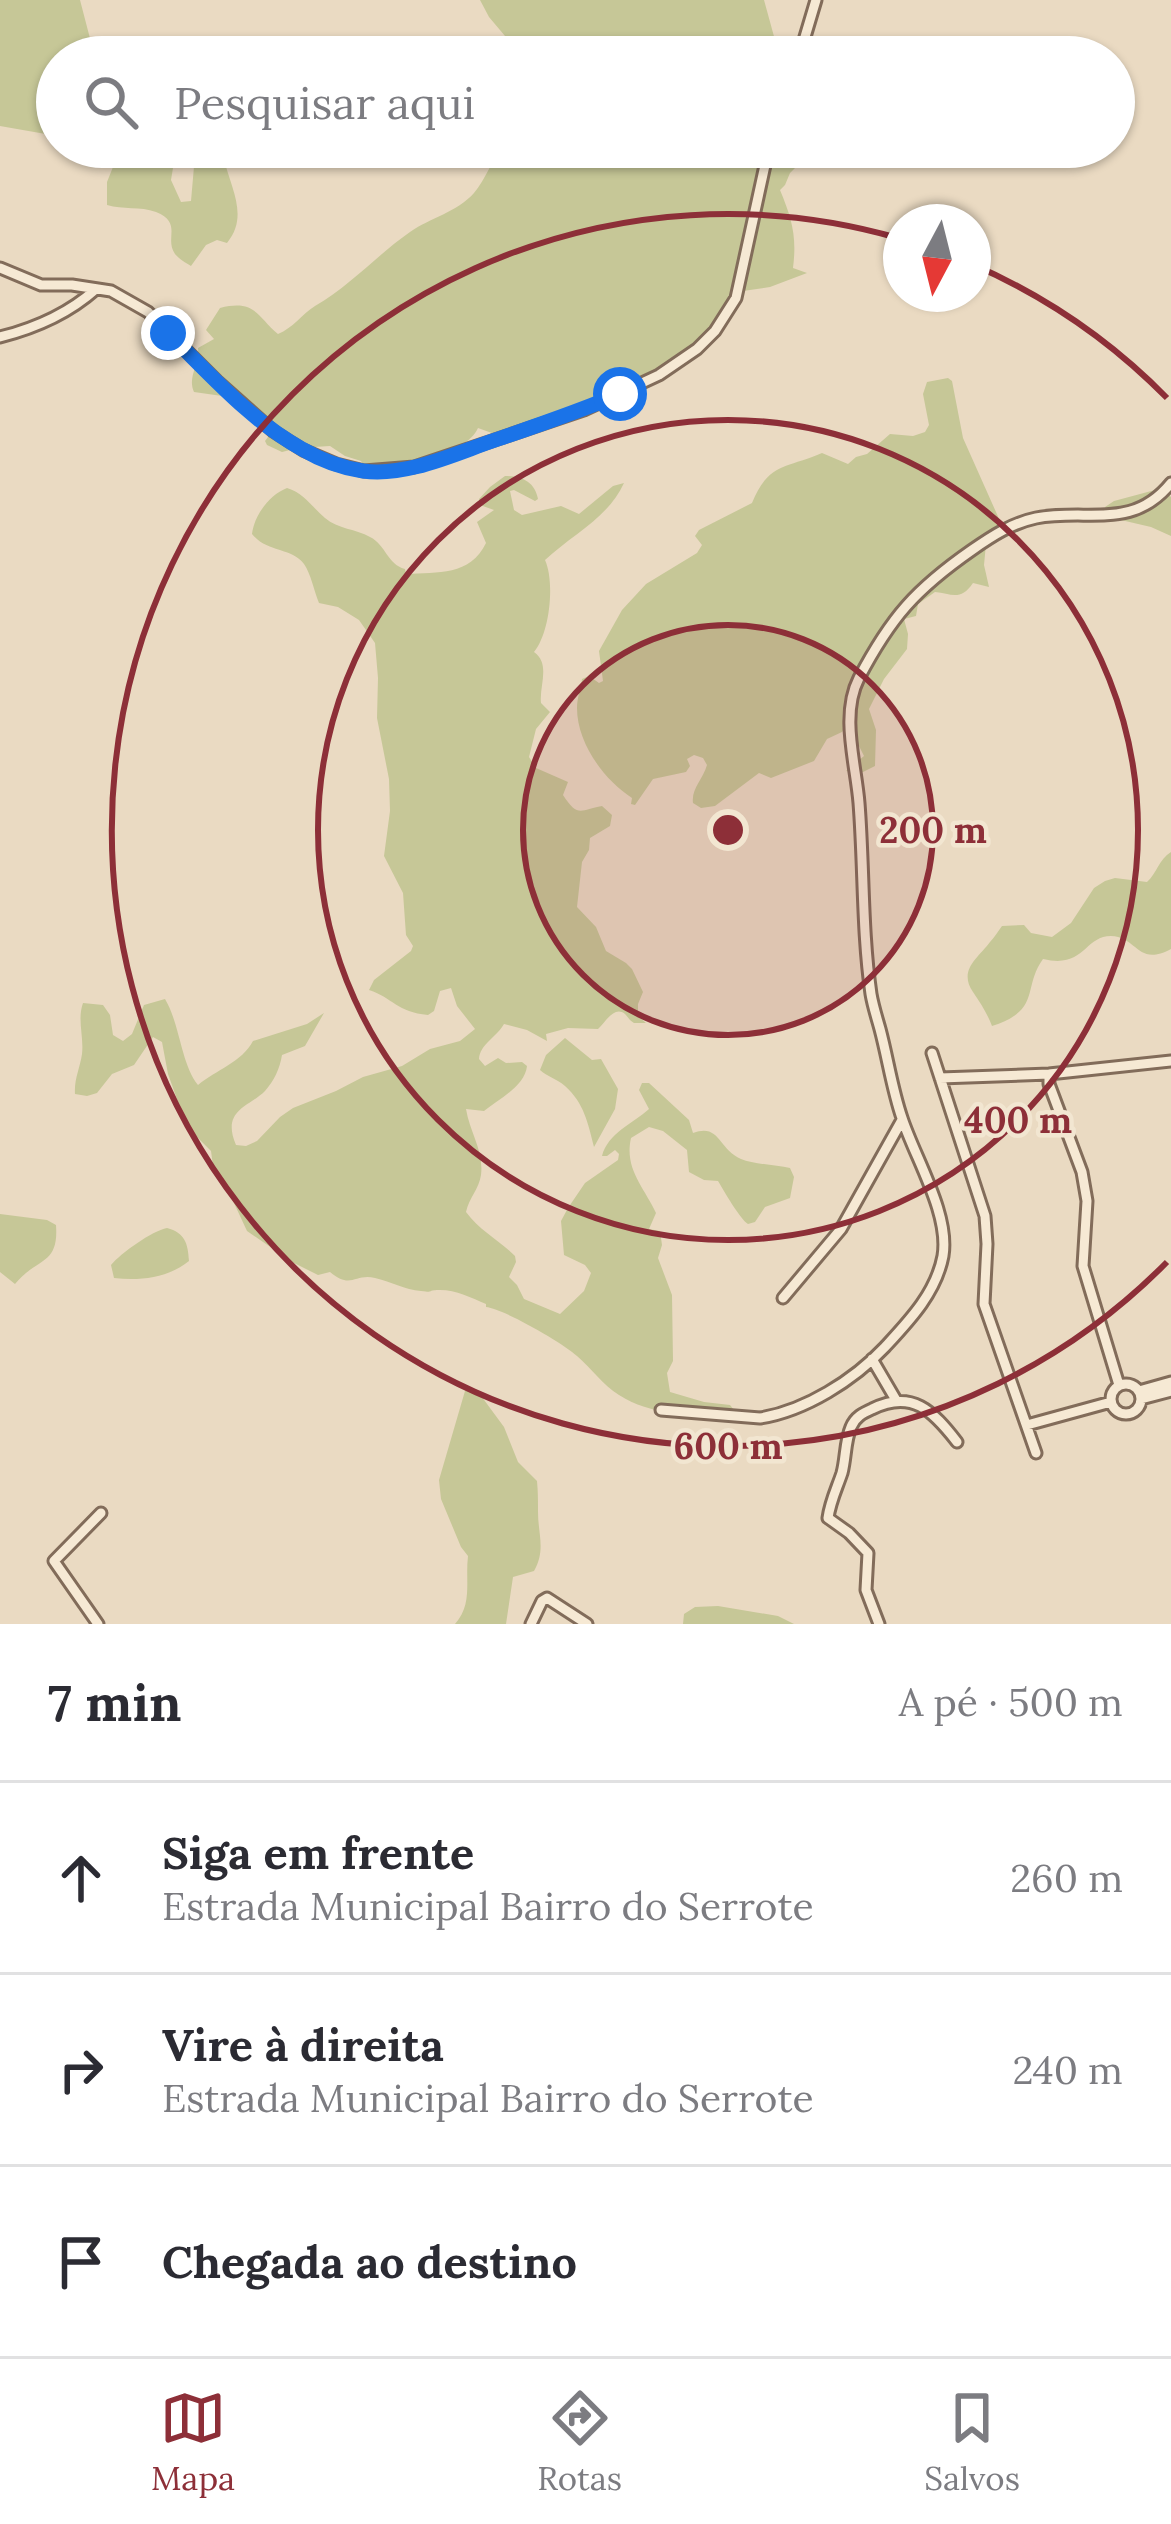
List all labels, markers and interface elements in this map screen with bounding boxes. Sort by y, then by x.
search box [36,36,1135,168]
icon: search [78,69,144,135]
text: Pesquisar aqui [174,74,475,131]
north arrow [883,204,991,312]
route end [141,306,195,360]
route start [593,367,647,421]
text: 200 m [879,807,987,853]
centre of rings [707,809,749,851]
text: 400 m [964,1097,1072,1143]
text: 600 m [673,1423,783,1469]
text: 7 min [48,1670,181,1735]
text: A pé · 500 m [899,1677,1123,1727]
text: Siga em frente [162,1824,474,1881]
icon: ahead [48,1845,114,1911]
text: 260 m [1010,1853,1123,1903]
text: Estrada Municipal Bairro do Serrote [162,1881,814,1931]
text: Vire à direita [162,2016,444,2073]
icon: right [48,2037,114,2103]
text: 240 m [1012,2045,1123,2095]
text: Estrada Municipal Bairro do Serrote [162,2073,814,2123]
icon: arrive [48,2229,114,2295]
text: Chegada ao destino [162,2233,577,2290]
tab: Mapa [151,2385,235,2499]
tab: Rotas [537,2385,622,2499]
tab: Salvos [924,2385,1020,2499]

